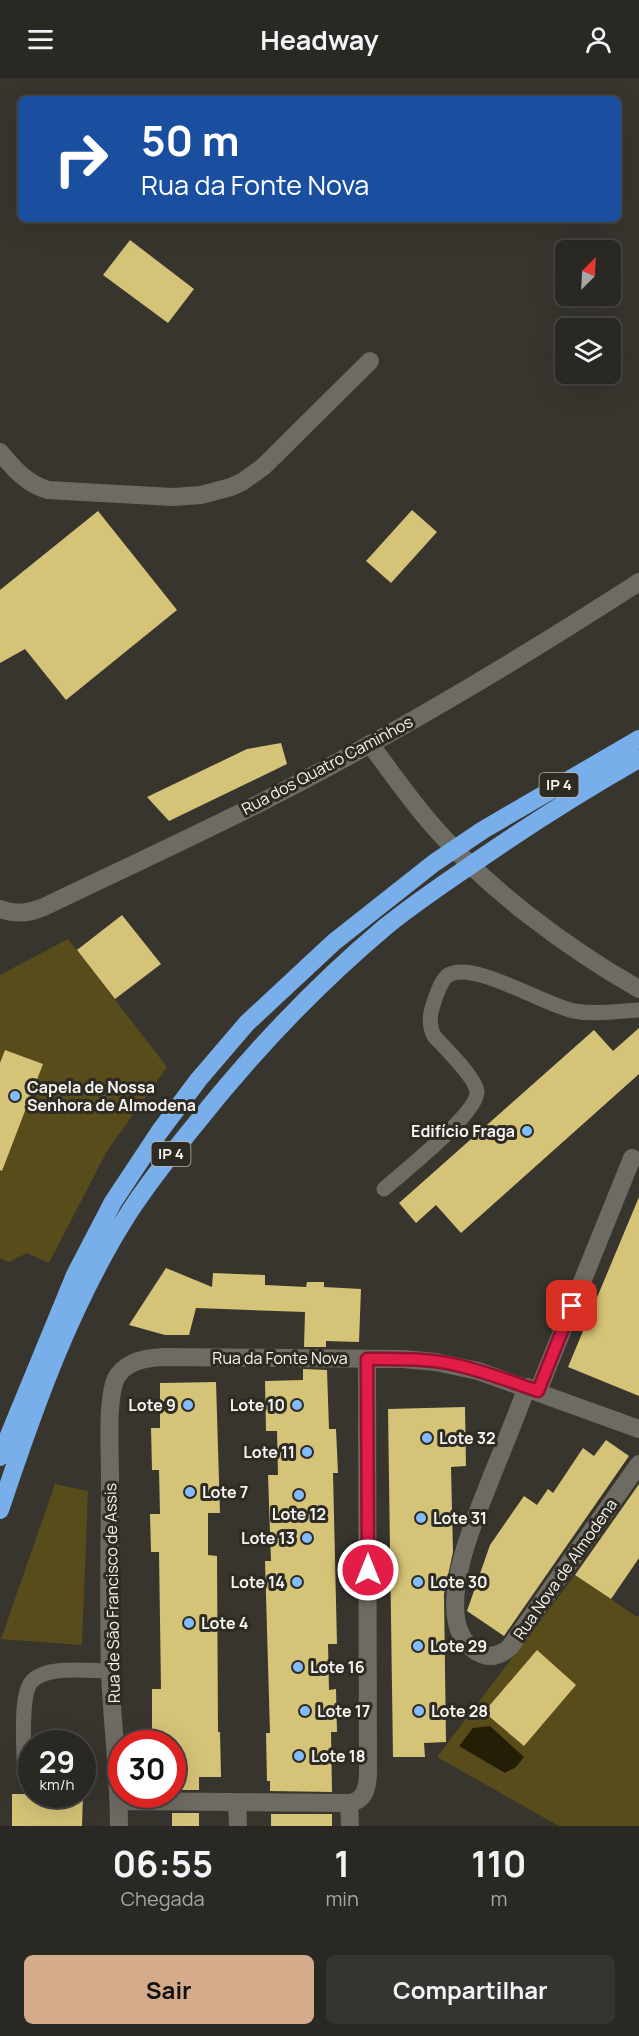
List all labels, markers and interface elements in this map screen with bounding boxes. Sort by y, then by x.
text: Headway [260,21,379,58]
icon: menu [24,23,57,56]
icon: person [582,23,615,56]
text: 50 m [141,111,239,169]
icon: right [42,120,120,198]
text: Rua da Fonte Nova [141,166,369,203]
north arrow [555,240,621,306]
map controls [555,240,621,384]
button: layers [555,318,621,384]
street label: Rua dos Quatro Caminhos [237,710,417,820]
road number: IP 4 [540,773,578,797]
place label: Capela de Nossa Senhora de Almodena [27,1076,196,1116]
marker: Capela de Nossa Senhora de Almodena [8,1089,22,1103]
place label: Edifício Fraga [411,1120,515,1142]
marker: Edifício Fraga [520,1124,534,1138]
road number: IP 4 [152,1142,190,1166]
pin [546,1280,597,1331]
icon: arrive [555,1289,588,1322]
street label: Rua da Fonte Nova [212,1347,348,1369]
place label: Lote 9 [128,1394,176,1416]
place label: Lote 10 [230,1394,285,1416]
marker: Lote 9 [181,1398,195,1412]
marker: Lote 10 [290,1398,304,1412]
place label: Lote 32 [439,1427,496,1449]
marker: Lote 32 [420,1431,434,1445]
place label: Lote 11 [243,1441,295,1463]
marker: Lote 11 [300,1445,314,1459]
place label: Lote 7 [202,1481,248,1503]
street label: Rua de São Francisco de Assis [99,1483,125,1703]
marker: Lote 7 [183,1485,197,1499]
marker: Lote 12 [292,1488,306,1502]
street label: Rua Nova de Almodena [508,1494,622,1644]
place label: Lote 12 [272,1503,326,1525]
place label: Lote 31 [433,1507,487,1529]
marker: Lote 31 [414,1511,428,1525]
place label: Lote 13 [241,1527,295,1549]
marker: Lote 13 [300,1531,314,1545]
position arrow [336,1538,400,1602]
place label: Lote 14 [231,1571,285,1593]
place label: Lote 30 [430,1571,488,1593]
marker: Lote 14 [290,1575,304,1589]
marker: Lote 30 [411,1575,425,1589]
place label: Lote 4 [201,1612,248,1634]
marker: Lote 4 [182,1616,196,1630]
place label: Lote 29 [430,1635,487,1657]
marker: Lote 29 [411,1639,425,1653]
place label: Lote 16 [310,1656,365,1678]
marker: Lote 16 [291,1660,305,1674]
place label: Lote 17 [317,1700,370,1722]
place label: Lote 28 [431,1700,488,1722]
marker: Lote 17 [298,1704,312,1718]
marker: Lote 28 [412,1704,426,1718]
speed limit sign: 30 [108,1730,186,1808]
text: 29 [39,1741,75,1782]
place label: Lote 18 [311,1745,366,1767]
marker: Lote 18 [292,1749,306,1763]
text: km/h [40,1774,74,1795]
text: 06:55 [112,1839,213,1888]
text: 1 [334,1839,350,1888]
text: 110 [471,1839,527,1888]
text: Chegada [121,1885,205,1912]
text: min [325,1885,359,1912]
text: m [490,1885,507,1912]
button: Sair [24,1955,314,2024]
button: Compartilhar [326,1955,615,2024]

